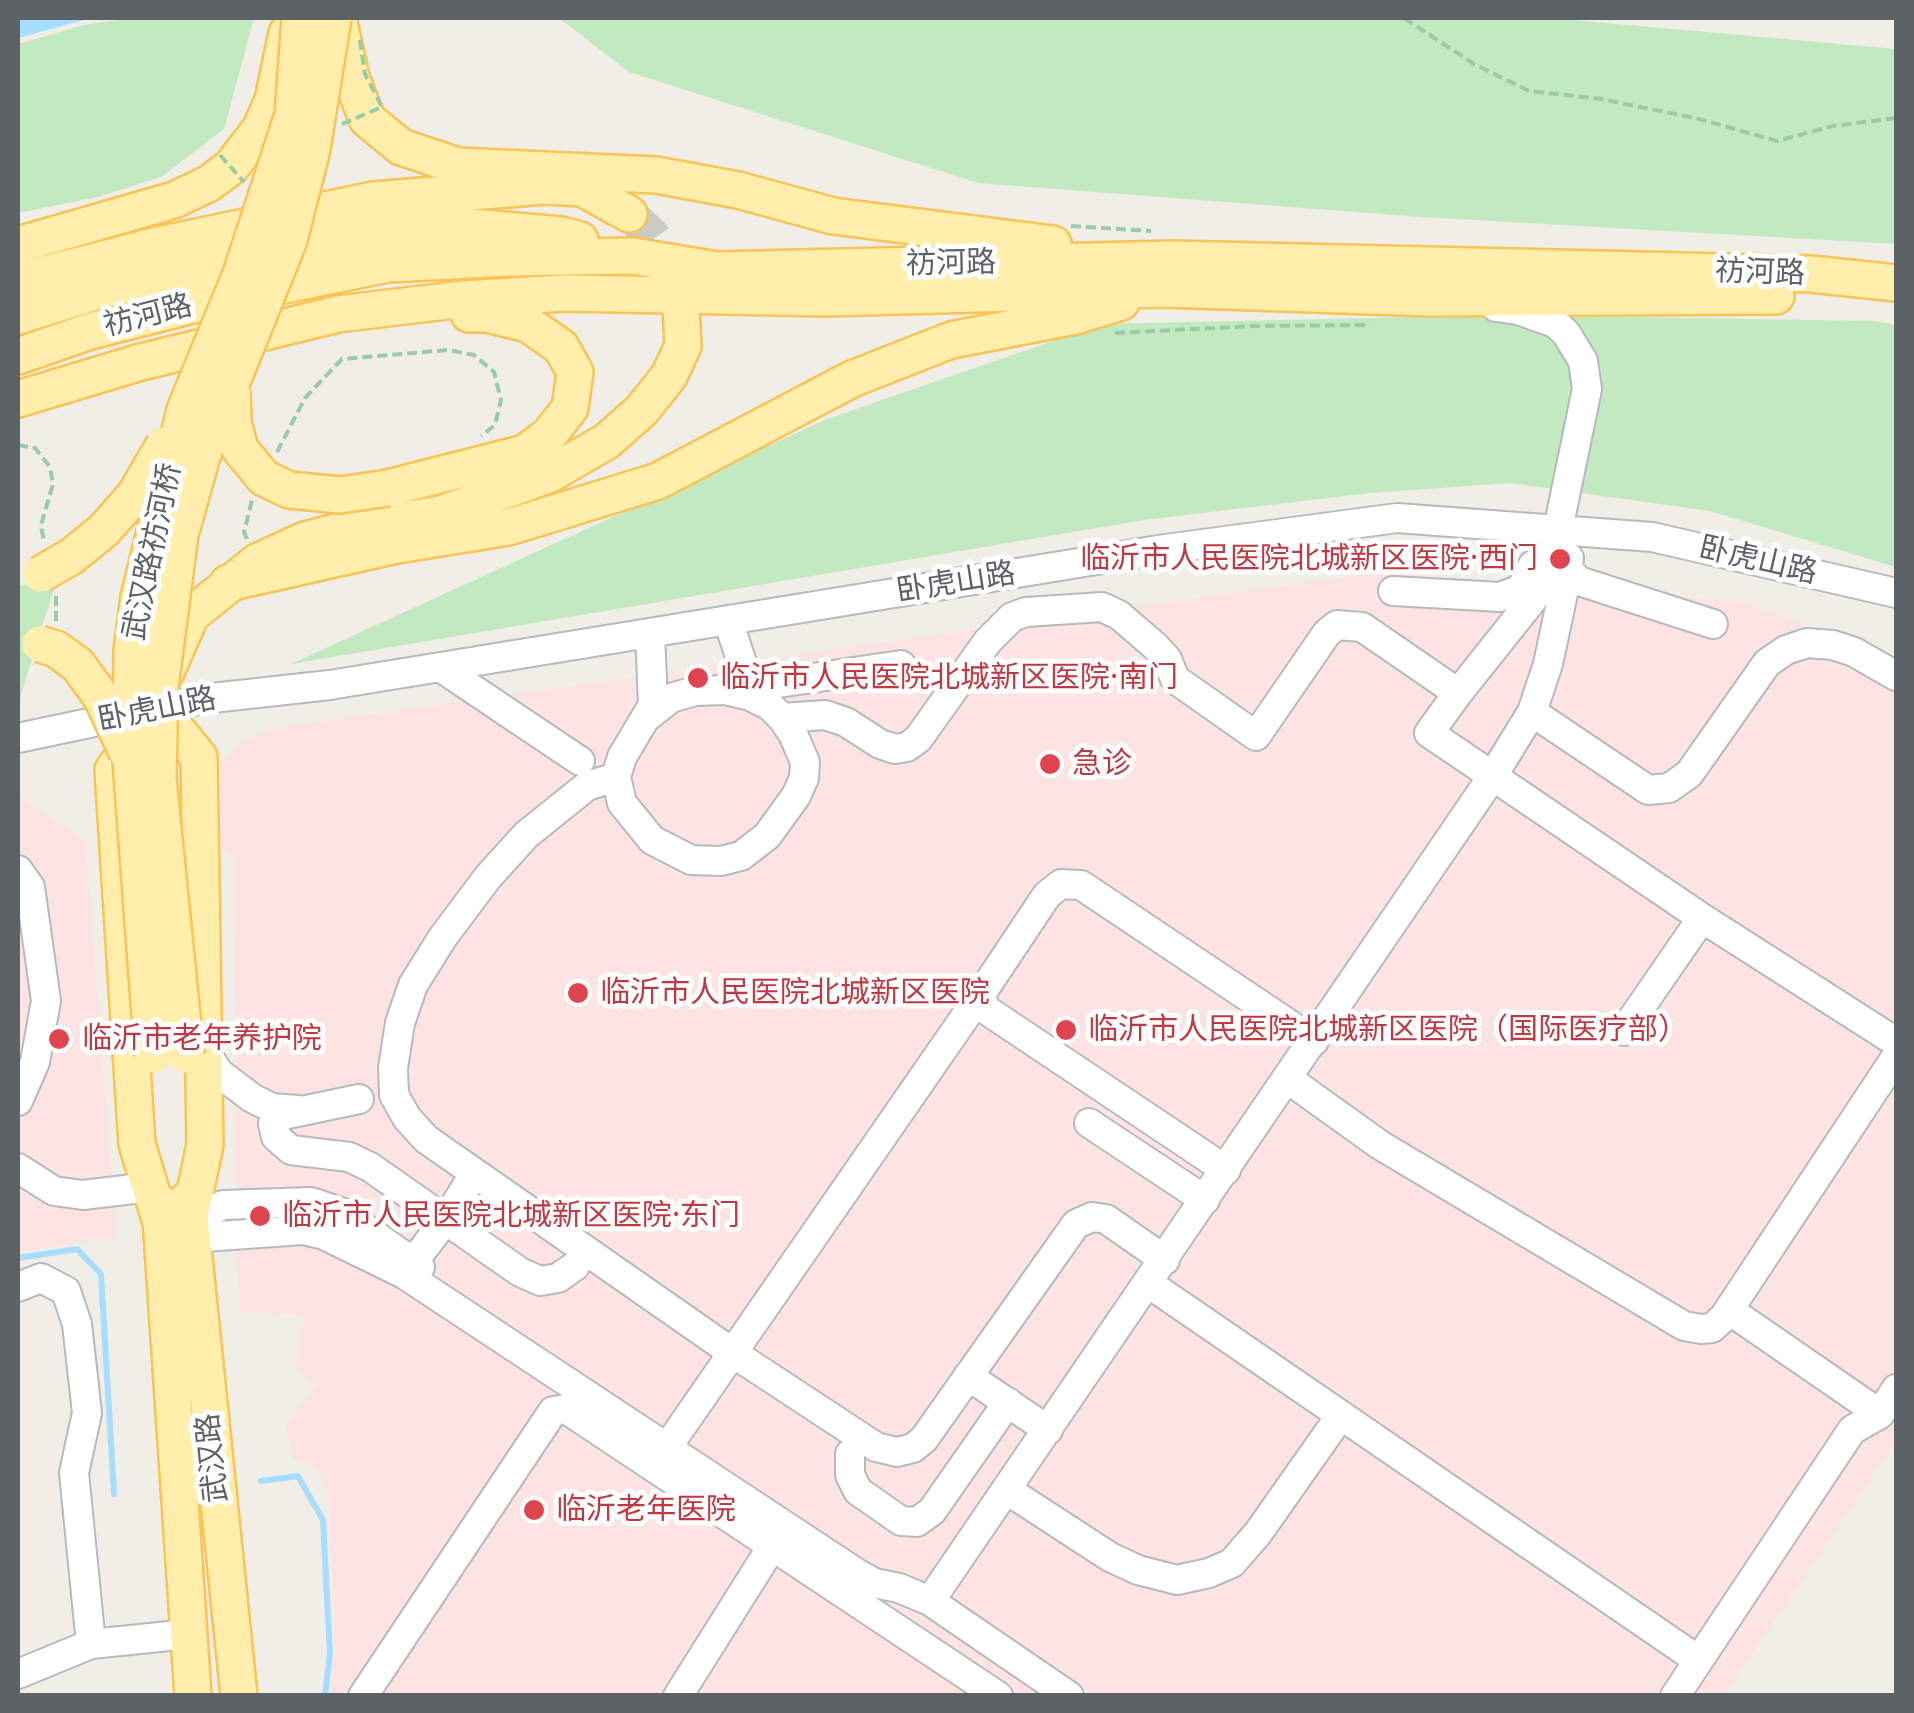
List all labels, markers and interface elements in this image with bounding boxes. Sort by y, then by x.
street label: 祊河路 [906,245,996,283]
street label: 祊河路 [1714,253,1806,293]
street label: 祊河路 [100,288,196,344]
street label: 武汉路祊河桥 [117,460,189,644]
street label: 卧虎山路 [1695,530,1821,592]
place label: 临沂市人民医院北城新区医院·西门 [1080,541,1538,577]
marker: 临沂市人民医院北城新区医院·西门 [1547,546,1573,572]
street label: 卧虎山路 [894,556,1018,610]
place label: 临沂市人民医院北城新区医院·南门 [720,660,1178,696]
marker: 临沂市人民医院北城新区医院·南门 [685,665,711,691]
street label: 卧虎山路 [95,681,219,739]
place label: 急诊 [1072,746,1132,782]
marker: 急诊 [1037,751,1063,777]
place label: 临沂市人民医院北城新区医院 [600,975,990,1011]
marker: 临沂市人民医院北城新区医院 [565,980,591,1006]
place label: 临沂市人民医院北城新区医院（国际医疗部） [1088,1012,1688,1048]
marker: 临沂市人民医院北城新区医院（国际医疗部） [1053,1017,1079,1043]
place label: 临沂市老年养护院 [82,1021,322,1057]
marker: 临沂市老年养护院 [46,1026,72,1052]
place label: 临沂市人民医院北城新区医院·东门 [282,1198,740,1234]
marker: 临沂市人民医院北城新区医院·东门 [247,1203,273,1229]
street label: 武汉路 [190,1411,236,1505]
place label: 临沂老年医院 [556,1492,736,1528]
marker: 临沂老年医院 [521,1497,547,1523]

